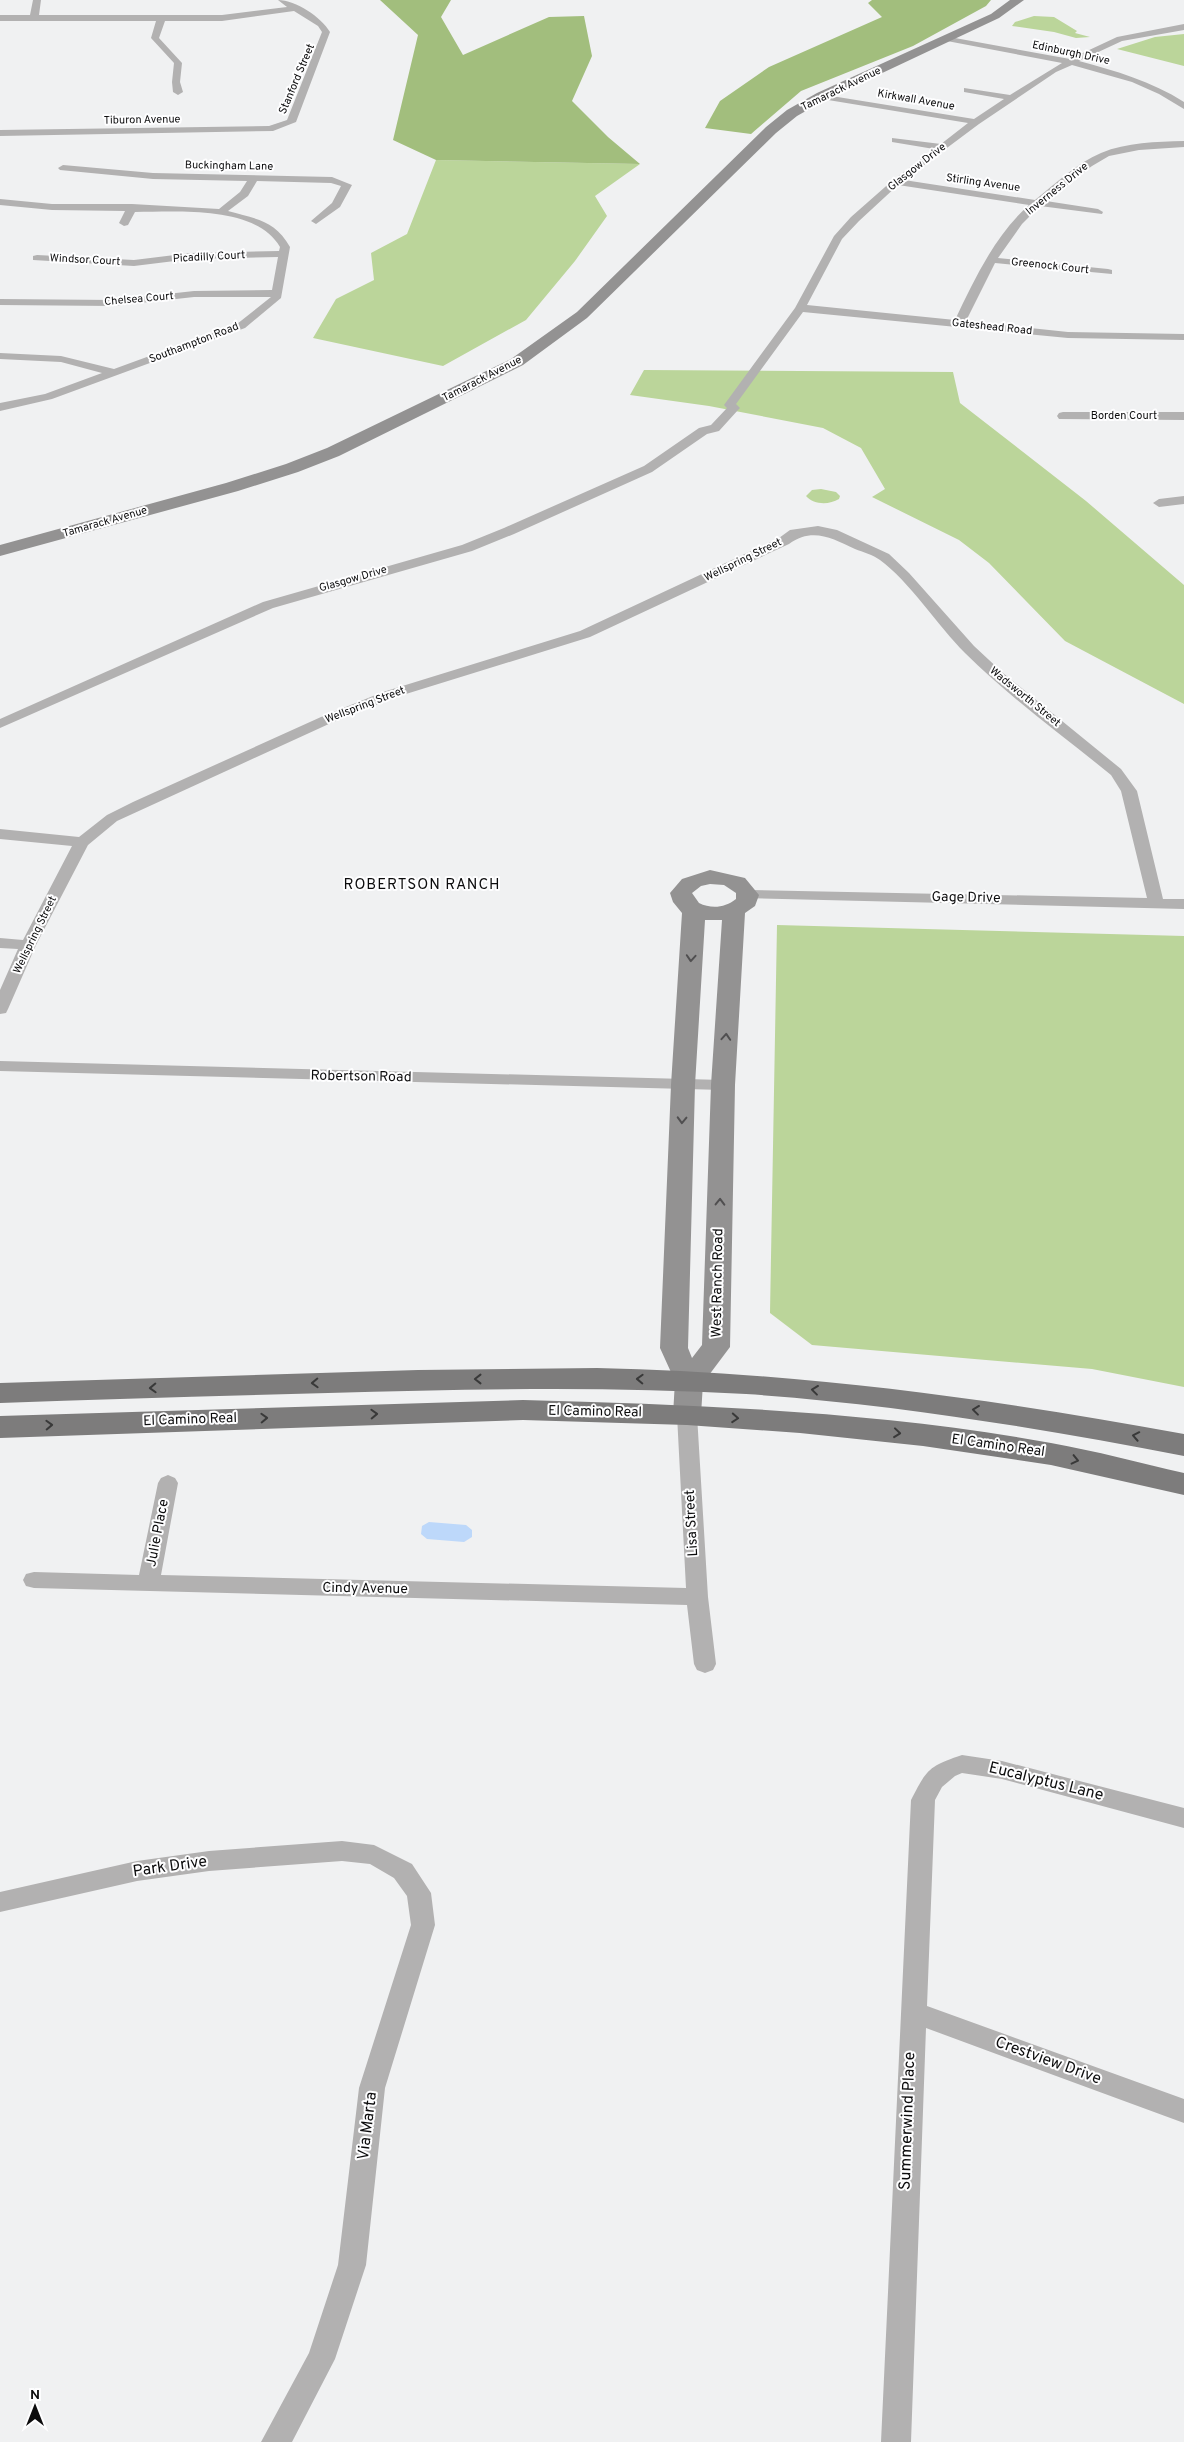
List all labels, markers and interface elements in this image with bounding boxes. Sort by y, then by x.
street label: Edinburgh Drive [1031,38,1111,68]
street label: Stanford Street [276,42,318,116]
street label: Tamarack Avenue [799,64,883,114]
street label: Kirkwall Avenue [876,86,956,114]
street label: Tiburon Avenue [103,112,181,128]
street label: Glasgow Drive [885,140,949,194]
street label: Buckingham Lane [185,158,273,174]
street label: Inverness Drive [1023,160,1091,218]
street label: Stirling Avenue [945,171,1021,195]
street label: Picadilly Court [172,248,246,266]
street label: Windsor Court [49,251,121,269]
street label: Greenock Court [1010,255,1090,277]
street label: Chelsea Court [104,289,174,309]
street label: Gateshead Road [951,316,1033,338]
street label: Southampton Road [147,319,241,367]
street label: Tamarack Avenue [440,353,524,405]
street label: Borden Court [1091,409,1157,423]
street label: Tamarack Avenue [61,503,149,541]
street label: Wellspring Street [702,535,784,585]
street label: Glasgow Drive [317,563,389,595]
street label: Wadsworth Street [987,664,1063,730]
street label: Wellspring Street [323,683,407,727]
district label: ROBERTSON RANCH [344,876,500,895]
street label: Gage Drive [931,889,1001,907]
street label: Wellspring Street [10,894,60,976]
one-way arrow [685,954,696,962]
one-way arrow [720,1032,731,1040]
street label: Robertson Road [310,1068,412,1086]
one-way arrow [676,1116,687,1124]
one-way arrow [715,1198,725,1206]
street label: West Ranch Road [709,1228,727,1338]
one-way arrow [474,1374,482,1384]
one-way arrow [636,1374,644,1385]
one-way arrow [311,1378,319,1388]
one-way arrow [149,1383,156,1393]
one-way arrow [810,1385,818,1396]
street label: El Camino Real [548,1403,642,1421]
one-way arrow [972,1405,980,1416]
one-way arrow [370,1409,378,1420]
street label: El Camino Real [143,1410,237,1430]
one-way arrow [731,1412,739,1423]
one-way arrow [260,1413,268,1423]
one-way arrow [45,1420,53,1431]
one-way arrow [893,1427,901,1438]
street label: El Camino Real [950,1431,1046,1461]
one-way arrow [1132,1431,1141,1442]
one-way arrow [1070,1454,1079,1465]
street label: Lisa Street [682,1489,702,1557]
street label: Julie Place [143,1498,173,1568]
street label: Cindy Avenue [322,1580,408,1598]
street label: Eucalyptus Lane [986,1758,1106,1806]
street label: Park Drive [132,1852,208,1882]
street label: Crestview Drive [992,2033,1104,2089]
street label: Summerwind Place [896,2051,920,2191]
street label: Via Marta [354,2091,382,2161]
north arrow [10,2382,60,2432]
text: N [30,2387,40,2404]

